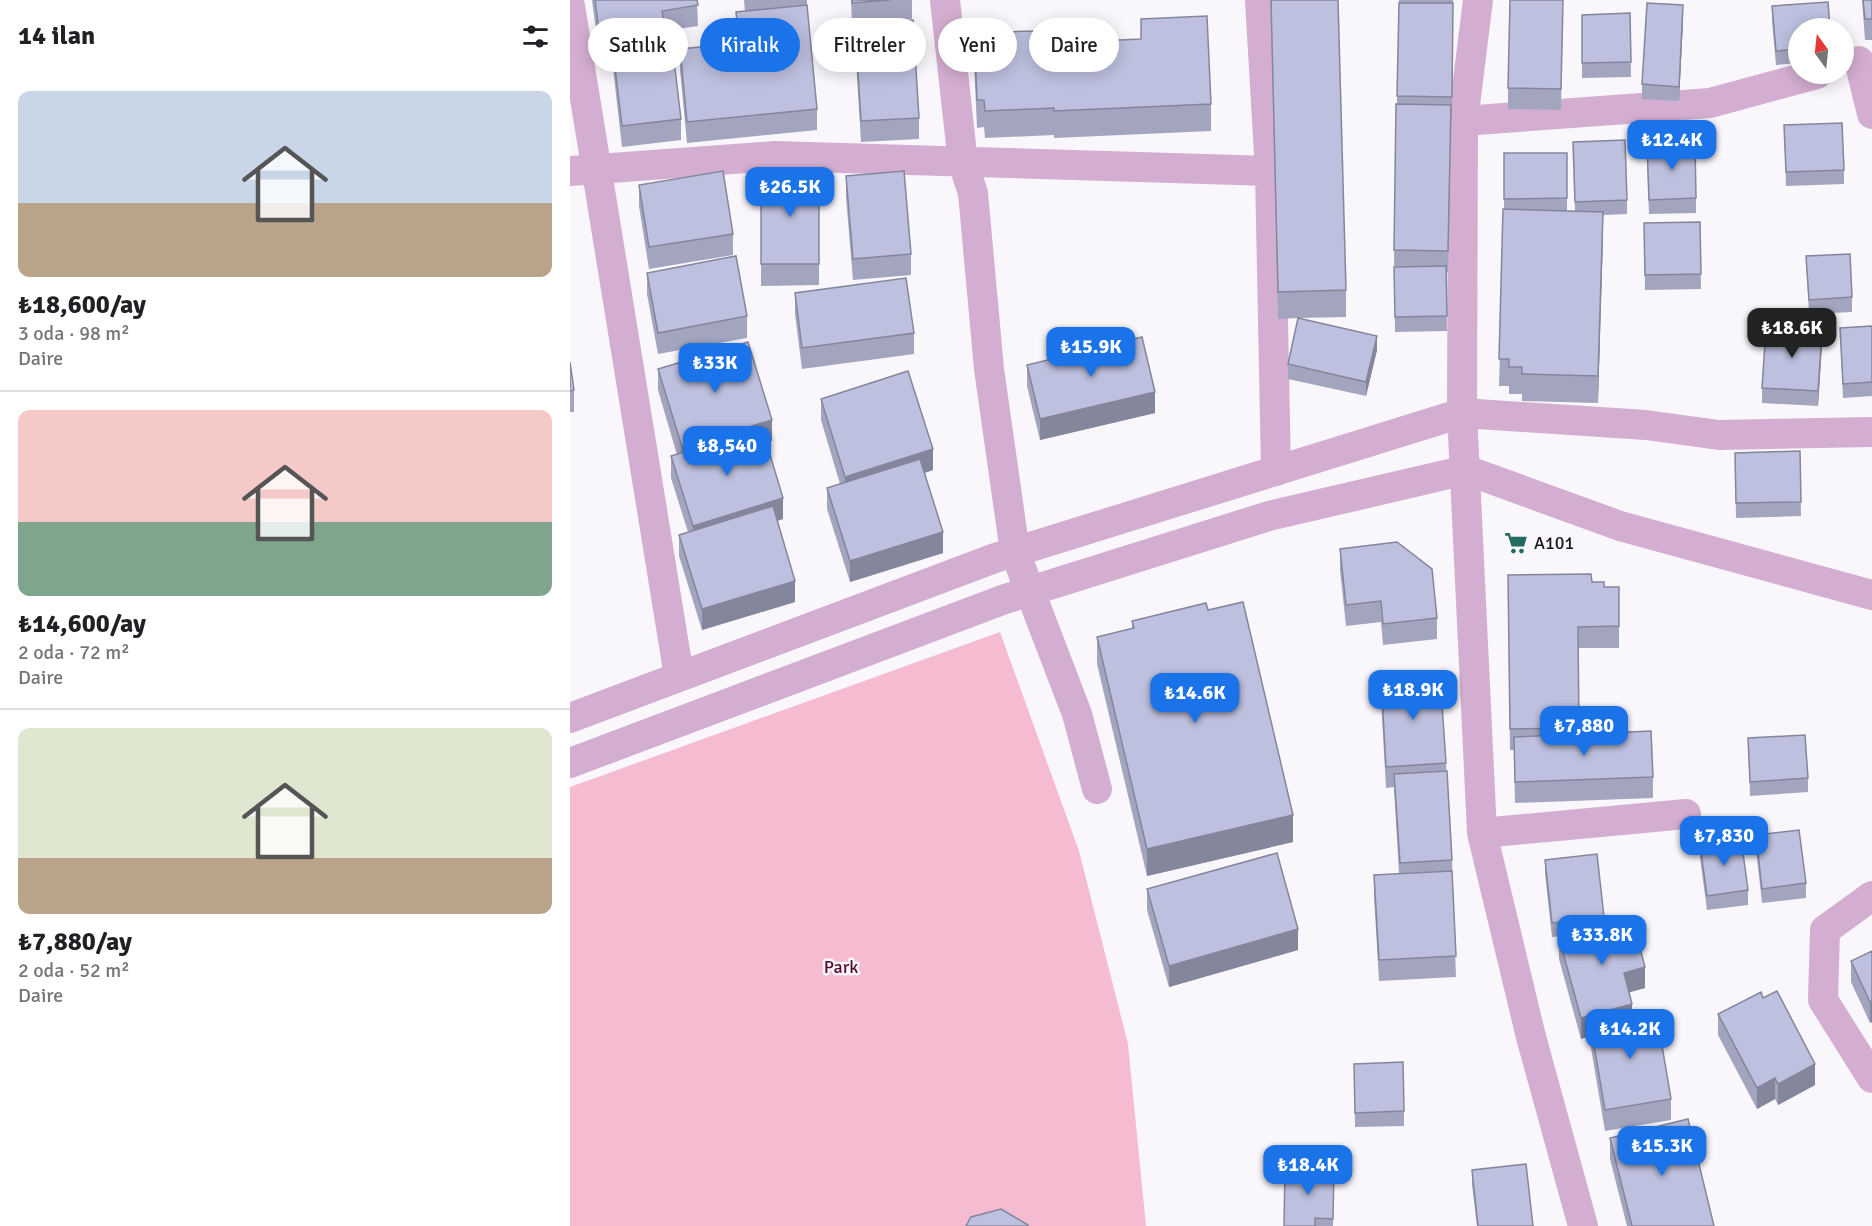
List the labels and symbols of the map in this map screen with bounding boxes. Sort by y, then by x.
north arrow [1788,18,1854,84]
pin: ₺12.4K [1623,120,1721,171]
pin: ₺26.5K [741,167,839,218]
pin: ₺18.6K [1743,308,1841,359]
pin: ₺15.9K [1042,327,1140,378]
pin: ₺33K [679,343,751,394]
pin: ₺8,540 [678,426,776,477]
supermarket icon: A101 [1503,530,1529,556]
place label: A101 [1534,532,1574,554]
pin: ₺18.9K [1364,670,1462,721]
pin: ₺14.6K [1146,673,1244,724]
pin: ₺7,880 [1535,706,1633,757]
pin: ₺7,830 [1675,816,1773,867]
pin: ₺33.8K [1553,915,1651,966]
park label: Park [824,956,858,978]
pin: ₺14.2K [1581,1009,1679,1060]
pin: ₺15.3K [1613,1126,1711,1177]
pin: ₺18.4K [1259,1145,1357,1196]

